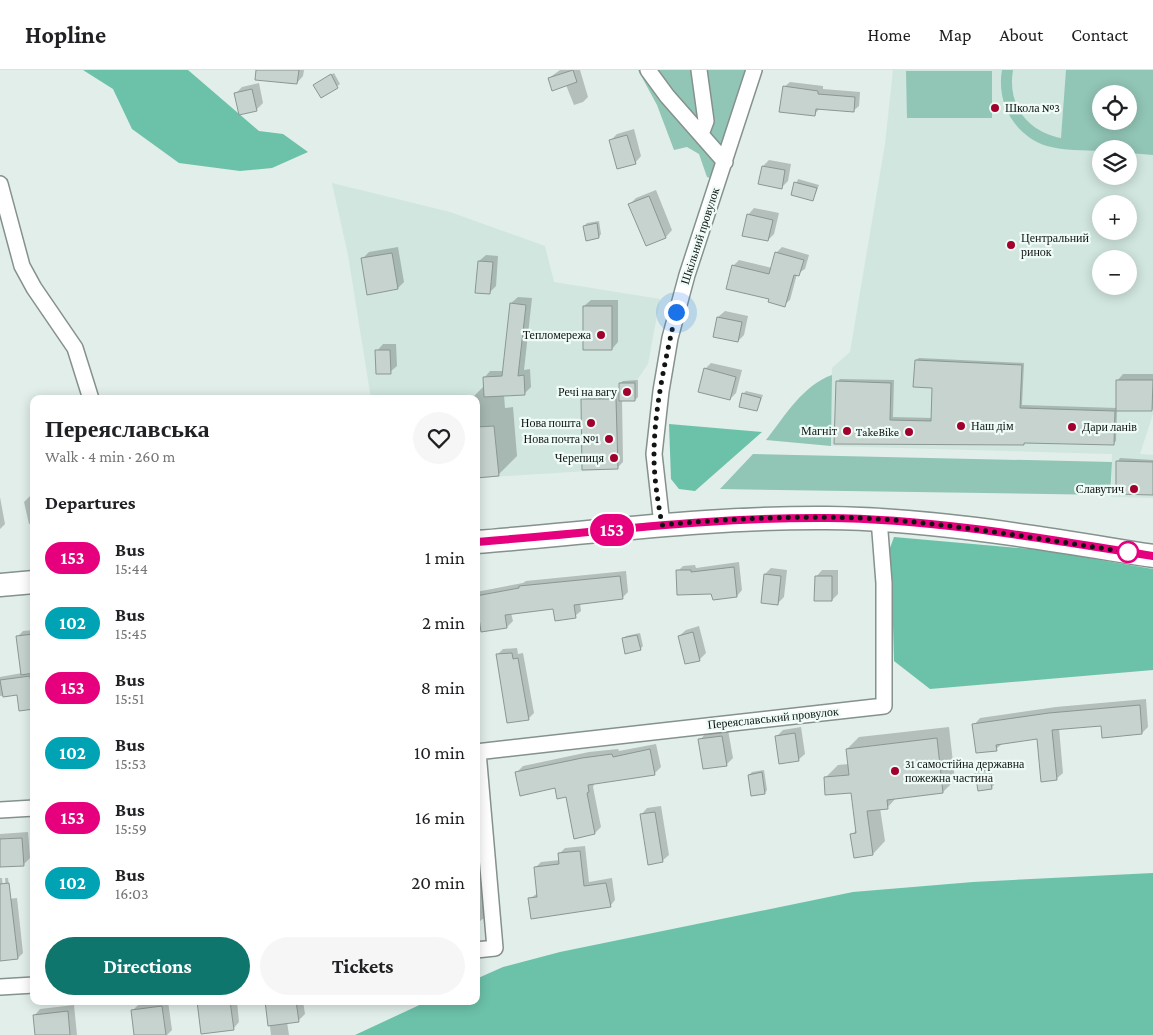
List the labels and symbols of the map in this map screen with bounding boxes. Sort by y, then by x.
place label: Школа №3 [1005,101,1060,115]
marker: Школа №3 [989,102,1001,114]
street label: Шкільний провулок [678,186,722,286]
place label: Центральний ринок [1021,231,1090,259]
marker: Центральний ринок [1005,239,1017,251]
your location [664,300,689,325]
place label: Тепломережа [523,328,592,342]
marker: Тепломережа [595,329,607,341]
place label: Речі на вагу [558,385,617,399]
marker: Речі на вагу [621,386,633,398]
place label: Нова пошта [521,416,582,430]
marker: Нова пошта [585,417,597,429]
place label: Наш дім [971,419,1014,433]
marker: Наш дім [955,420,967,432]
place label: Дари ланів [1082,420,1137,434]
marker: Дари ланів [1066,421,1078,433]
place label: Магніт [801,424,838,438]
marker: Магніт [841,425,853,437]
place label: TakeBike [856,425,899,439]
marker: TakeBike [903,426,915,438]
place label: Нова почта №1 [524,432,599,446]
marker: Нова почта №1 [603,433,615,445]
place label: Черепиця [555,451,604,465]
marker: Черепиця [608,452,620,464]
place label: Славутич [1076,482,1124,496]
marker: Славутич [1128,483,1140,495]
line badge: 153 [583,514,641,546]
unlabelled marker [1117,541,1139,563]
street label: Переяславський провулок [707,704,839,732]
place label: 31 самостійна державна пожежна частина [905,757,1025,785]
marker: 31 самостійна державна пожежна частина [889,765,901,777]

